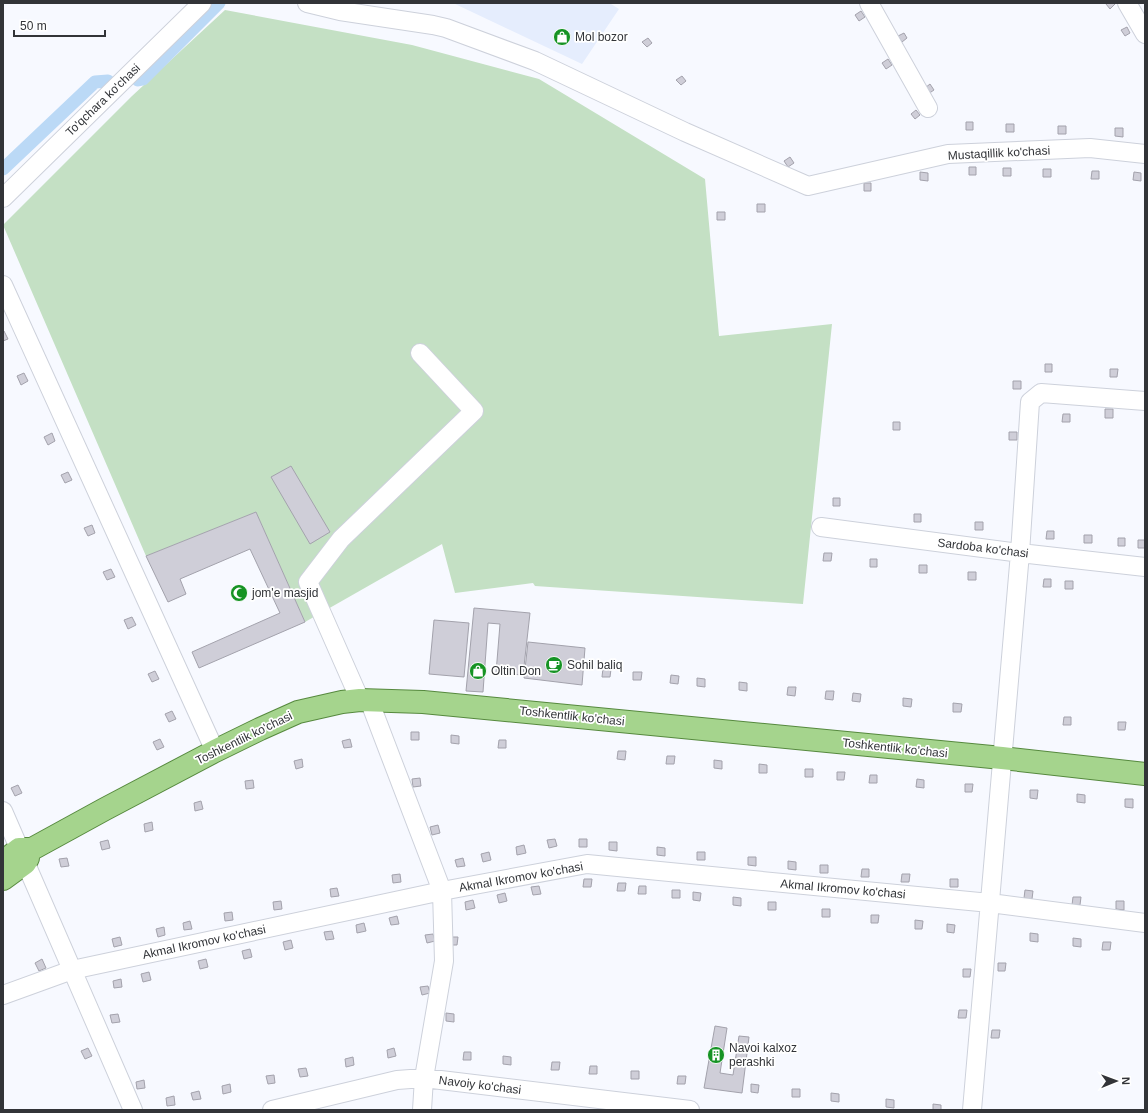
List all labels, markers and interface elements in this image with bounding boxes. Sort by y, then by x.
scale bar [14,12,105,38]
text: 50 m [20,19,47,33]
shop icon: Mol bozor [552,27,572,47]
place label: Mol bozor [575,30,628,44]
street label: To'qchara ko'chasi [63,61,143,139]
street label: Mustaqillik ko'chasi [948,143,1050,163]
street label: Sardoba ko'chasi [937,535,1029,561]
mosque icon: jom'e masjid [229,583,249,603]
place label: jom'e masjid [251,586,318,600]
cafe icon: Sohil baliq [544,655,564,675]
place label: Sohil baliq [567,658,622,672]
shop icon: Oltin Don [468,661,488,681]
place label: Oltin Don [491,664,541,678]
street label: Toshkentlik ko'chasi [519,704,625,728]
street label: Toshkentlik ko'chasi [193,709,295,767]
street label: Toshkentlik ko'chasi [842,736,948,760]
street label: Akmal Ikromov ko'chasi [458,859,584,895]
street label: Akmal Ikromov ko'chasi [780,877,906,901]
street label: Akmal Ikromov ko'chasi [141,922,267,962]
place label: Navoi kalxoz perashki [729,1041,797,1069]
building icon: Navoi kalxoz perashki [706,1045,726,1065]
north arrow [1096,1061,1136,1101]
street label: Navoiy ko'chasi [438,1073,522,1097]
text: N [1120,1077,1132,1085]

